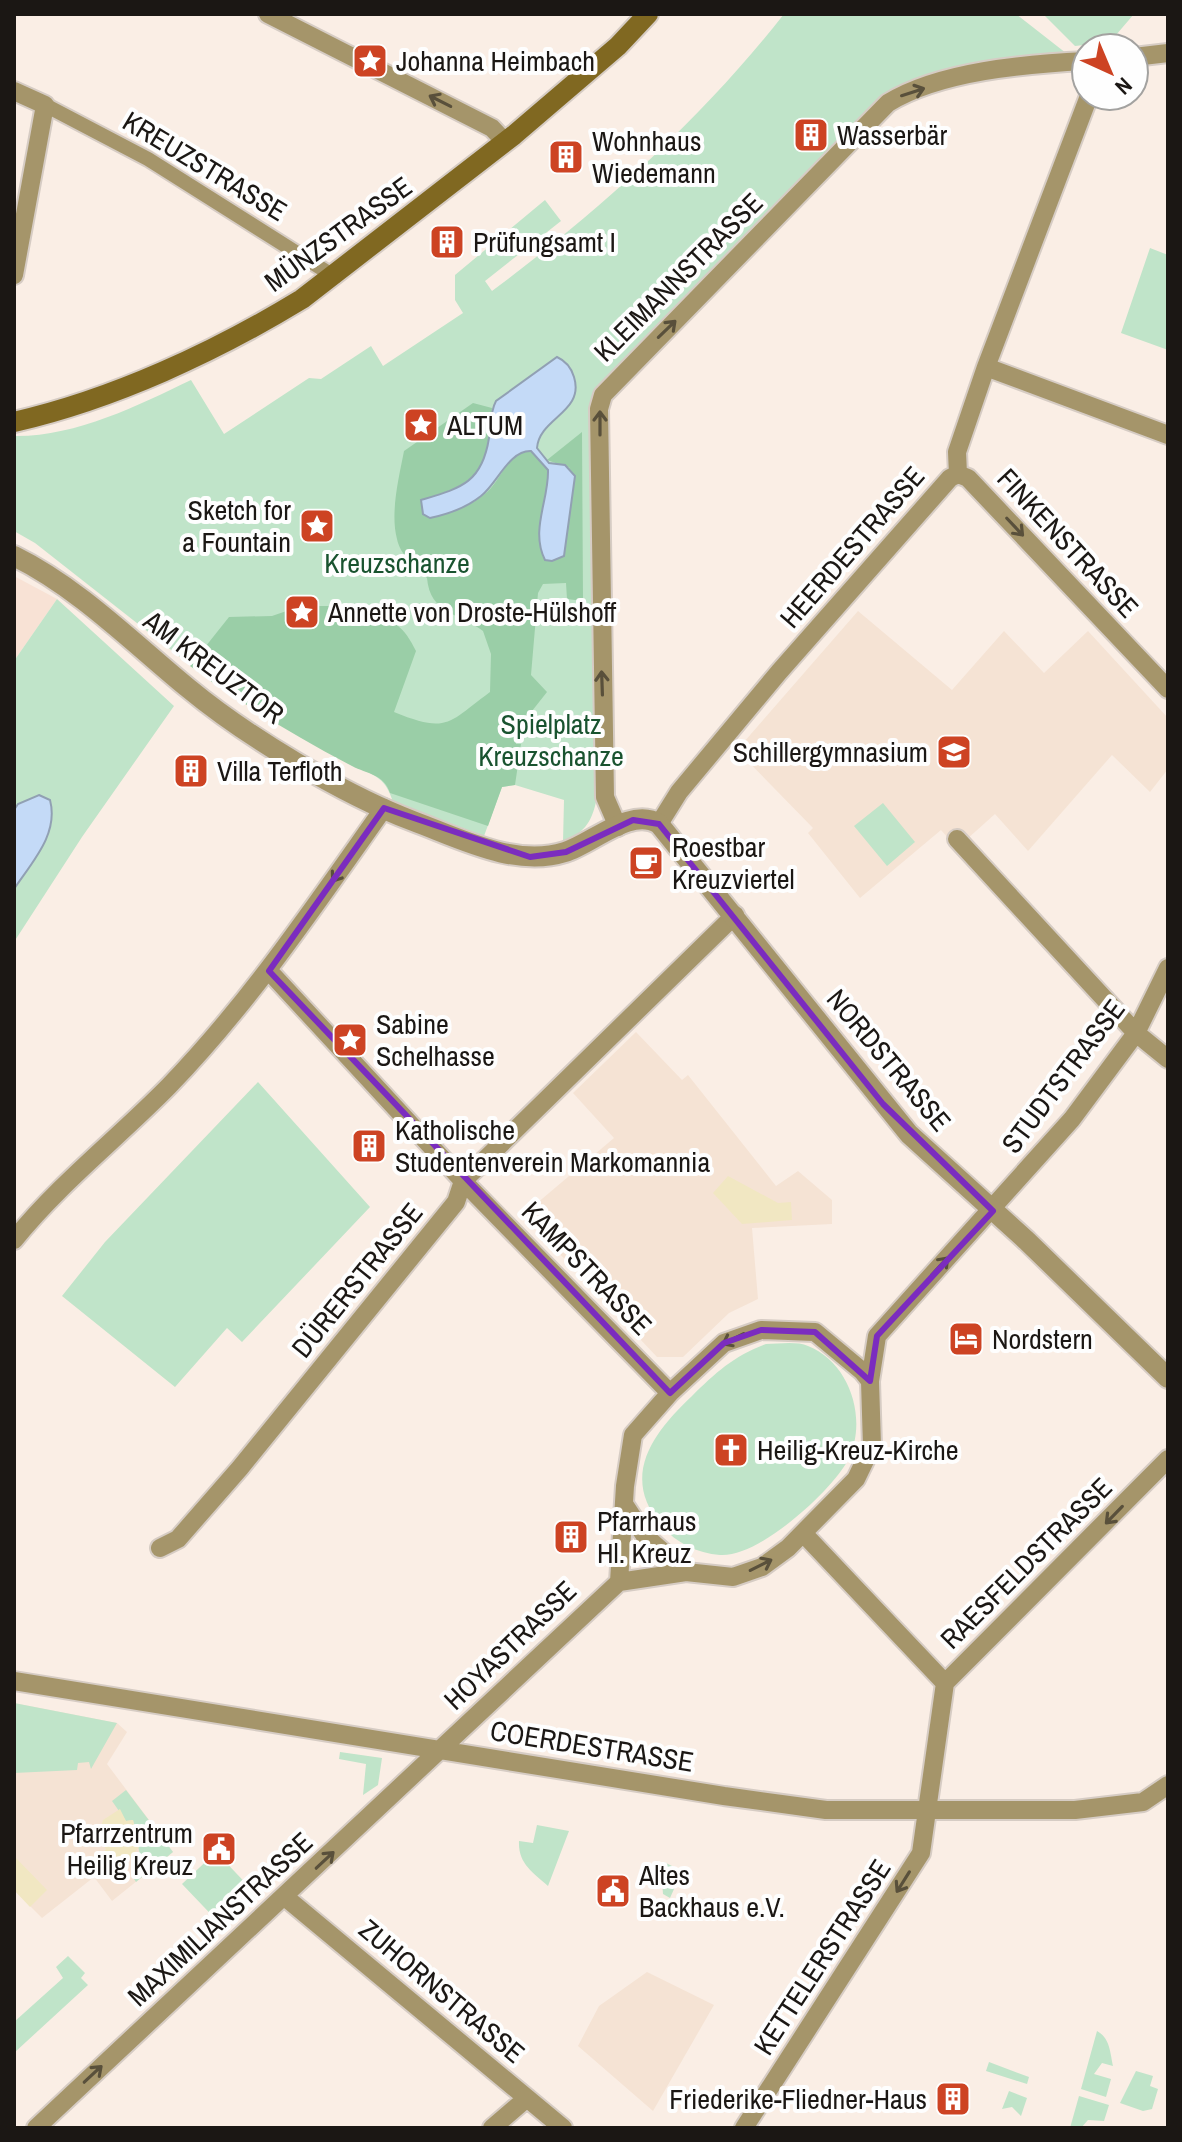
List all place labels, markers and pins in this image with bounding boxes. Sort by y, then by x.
place icon: Johanna Heimbach [351,42,389,80]
place label: Johanna Heimbach [396,42,595,80]
building icon: Wasserbär [792,116,830,154]
place label: Wasserbär [837,116,948,154]
place label: Wohnhaus Wiedemann [592,122,716,192]
building icon: Wohnhaus Wiedemann [547,138,585,176]
building icon: Prüfungsamt I [428,223,466,261]
place label: Prüfungsamt I [473,223,616,261]
place icon: ALTUM [402,406,440,444]
place label: ALTUM [446,406,523,444]
place label: Sketch for a Fountain [182,491,291,561]
place icon: Sketch for a Fountain [298,507,336,545]
place icon: Annette von Droste-Hülshoff [283,593,321,631]
place label: Annette von Droste-Hülshoff [327,593,617,631]
place label: Schillergymnasium [733,733,928,771]
school or university icon: Schillergymnasium [935,733,973,771]
building icon: Villa Terfloth [172,752,210,790]
place label: Villa Terfloth [217,752,343,790]
place label: Roestbar Kreuzviertel [672,828,795,898]
cafe icon: Roestbar Kreuzviertel [627,844,665,882]
place label: Sabine Schelhasse [376,1005,495,1075]
place icon: Sabine Schelhasse [331,1021,369,1059]
place label: Katholische Studentenverein Markomannia [395,1111,710,1181]
building icon: Katholische Studentenverein Markomannia [350,1127,388,1165]
hotel icon: Nordstern [947,1320,985,1358]
place label: Nordstern [992,1320,1093,1358]
church icon: Heilig-Kreuz-Kirche [712,1431,750,1469]
place label: Heilig-Kreuz-Kirche [757,1431,959,1469]
place label: Pfarrhaus Hl. Kreuz [597,1502,697,1572]
building icon: Pfarrhaus Hl. Kreuz [552,1518,590,1556]
place label: Pfarrzentrum Heilig Kreuz [60,1814,193,1884]
public building icon: Pfarrzentrum Heilig Kreuz [200,1830,238,1868]
place label: Altes Backhaus e.V. [638,1856,785,1926]
public building icon: Altes Backhaus e.V. [594,1872,632,1910]
place label: Friederike-Fliedner-Haus [669,2080,927,2118]
building icon: Friederike-Fliedner-Haus [934,2080,972,2118]

